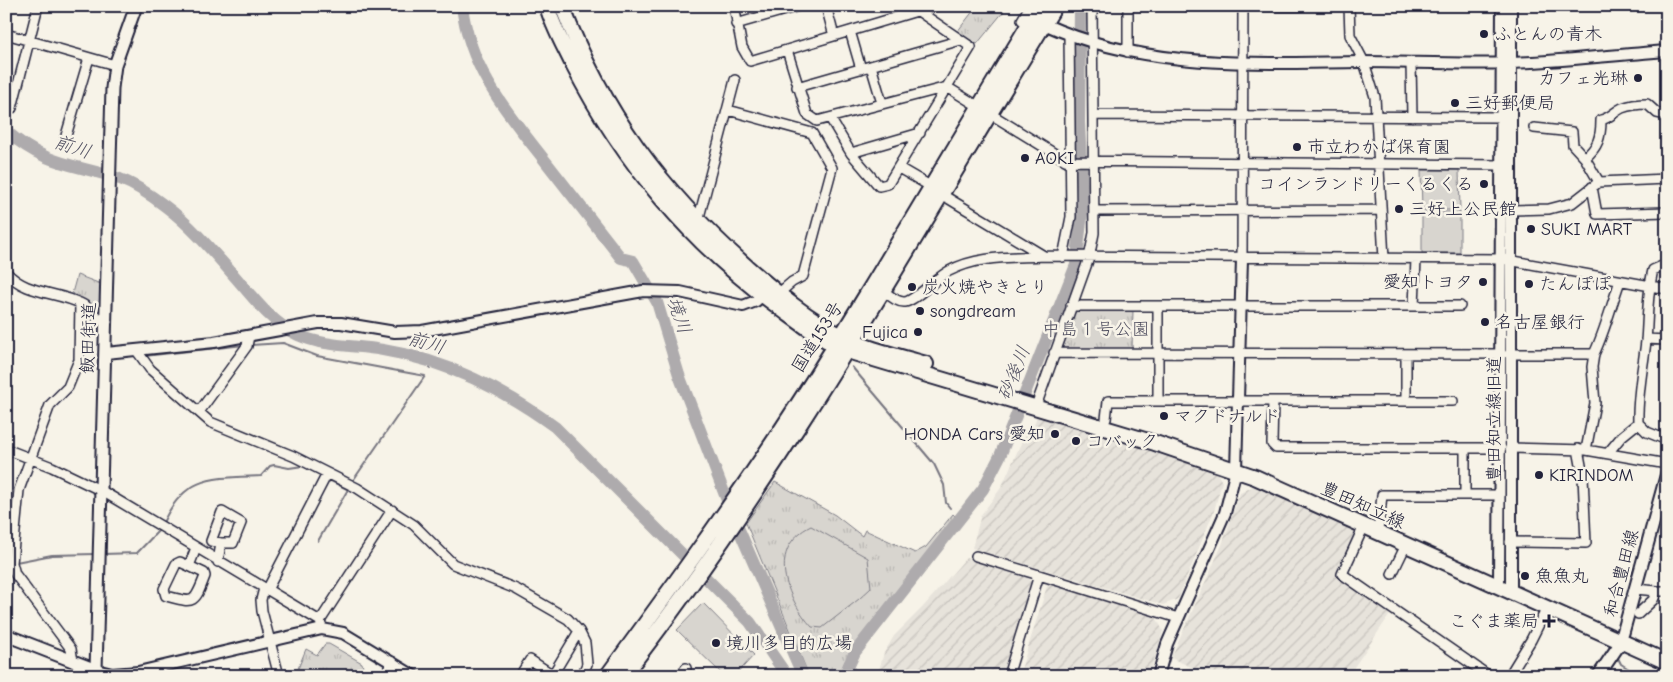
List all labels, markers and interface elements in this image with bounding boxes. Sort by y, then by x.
place label: ふとんの青木 [1494,24,1602,45]
marker: ふとんの青木 [1478,28,1490,40]
place label: カフェ光琳 [1538,68,1628,89]
marker: カフェ光琳 [1632,72,1644,84]
place label: 三好郵便局 [1465,93,1555,114]
marker: 三好郵便局 [1449,97,1461,109]
water label: 前川 [51,131,94,163]
place label: 市立わかば保育園 [1307,137,1451,158]
marker: 市立わかば保育園 [1291,141,1303,153]
place label: AOKI [1035,148,1074,169]
marker: AOKI [1019,152,1031,164]
place label: コインランドリーくるくる [1258,174,1474,195]
marker: コインランドリーくるくる [1478,178,1490,190]
place label: 三好上公民館 [1409,199,1517,220]
marker: 三好上公民館 [1393,203,1405,215]
place label: SUKI MART [1541,219,1633,240]
marker: SUKI MART [1525,223,1537,235]
place label: 愛知トヨタ [1383,272,1473,293]
place label: たんぽぽ [1539,274,1611,295]
marker: 愛知トヨタ [1477,276,1489,288]
place label: 炭火焼やきとり [922,277,1048,298]
marker: たんぽぽ [1523,278,1535,290]
marker: 炭火焼やきとり [906,281,918,293]
water label: 境川 [662,294,696,337]
street label: 国道153号 [787,298,848,377]
place label: songdream [930,301,1016,322]
street label: 飯田街道 [77,302,100,374]
marker: songdream [914,305,926,317]
place label: 名古屋銀行 [1495,312,1585,333]
marker: 名古屋銀行 [1479,316,1491,328]
park label: 中島１号公園 [1042,319,1150,340]
place label: Fujica [862,322,908,343]
marker: Fujica [912,326,924,338]
water label: 前川 [405,327,448,359]
water label: 砂後川 [993,343,1035,404]
street label: 豊田知立線旧道 [1484,356,1505,482]
place label: マクドナルド [1174,406,1281,427]
marker: マクドナルド [1158,410,1170,422]
place label: HONDA Cars 愛知 [904,424,1045,445]
marker: HONDA Cars 愛知 [1049,428,1061,440]
place label: コバック [1086,431,1158,452]
marker: コバック [1070,435,1082,447]
place label: KIRINDOM [1549,465,1634,486]
marker: KIRINDOM [1533,469,1545,481]
street label: 豊田知立線 [1317,478,1408,533]
street label: 和合豊田線 [1600,527,1643,619]
place label: 魚魚丸 [1535,566,1589,587]
marker: 魚魚丸 [1519,570,1531,582]
place label: こぐま薬局 [1449,611,1539,632]
marker: こぐま薬局 [1543,615,1555,627]
place label: 境川多目的広場 [726,633,852,654]
marker: 境川多目的広場 [710,637,722,649]

